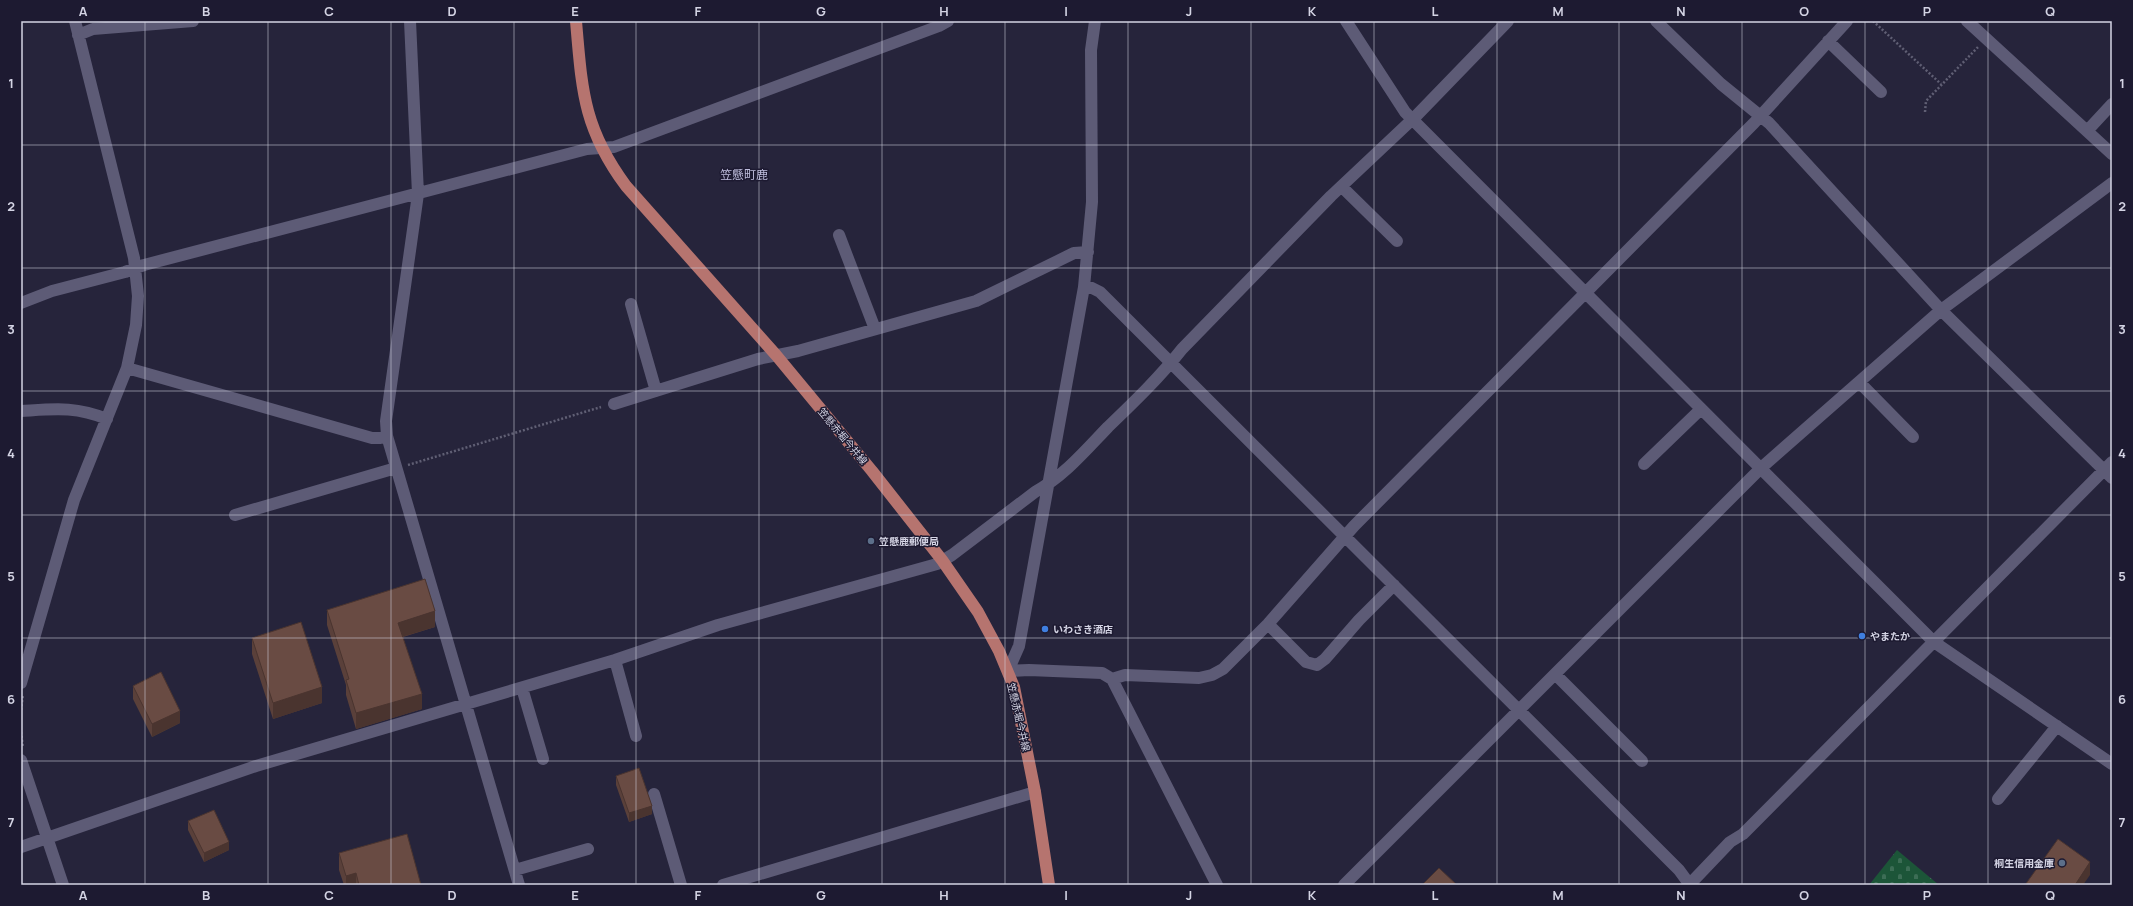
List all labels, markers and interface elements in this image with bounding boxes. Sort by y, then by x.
text: A [79,2,88,20]
text: B [202,2,210,20]
text: C [324,2,334,20]
text: D [447,2,457,20]
text: E [571,2,579,20]
text: F [695,2,702,20]
text: G [816,2,826,20]
text: H [939,2,949,20]
text: I [1064,2,1068,20]
text: J [1186,2,1192,20]
text: K [1308,2,1317,20]
text: L [1432,2,1439,20]
text: M [1552,2,1564,20]
text: N [1676,2,1686,20]
text: O [1799,2,1809,20]
text: P [1923,2,1931,20]
text: Q [2045,2,2055,20]
text: 1 [8,74,14,92]
text: 1 [2119,74,2125,92]
district label: 笠懸町鹿 [720,166,768,183]
text: 2 [7,197,15,215]
text: 2 [2118,197,2126,215]
text: 3 [7,320,15,338]
text: 3 [2118,320,2126,338]
street label: 笠懸赤堀今井線 [815,405,871,467]
text: 4 [7,444,15,462]
text: 4 [2118,444,2126,462]
place label: 笠懸鹿郵便局 [878,534,939,548]
marker: 笠懸鹿郵便局 [866,536,876,546]
text: 5 [7,567,15,585]
text: 5 [2118,567,2126,585]
place label: いわさき酒店 [1053,622,1113,636]
marker: いわさき酒店 [1040,624,1050,634]
place label: やまたか [1870,629,1910,643]
marker: やまたか [1857,631,1867,641]
street label: 笠懸赤堀今井線 [1004,681,1034,753]
text: 6 [7,690,15,708]
text: 6 [2118,690,2126,708]
text: 7 [8,813,15,831]
text: 7 [2119,813,2126,831]
place label: 桐生信用金庫 [1994,856,2054,870]
marker: 桐生信用金庫 [2057,858,2067,868]
text: A [79,886,88,904]
text: B [202,886,210,904]
text: C [324,886,334,904]
text: D [447,886,457,904]
text: E [571,886,579,904]
text: F [695,886,702,904]
text: G [816,886,826,904]
text: H [939,886,949,904]
text: I [1064,886,1068,904]
text: J [1186,886,1192,904]
text: K [1308,886,1317,904]
text: L [1432,886,1439,904]
text: M [1552,886,1564,904]
text: N [1676,886,1686,904]
text: O [1799,886,1809,904]
text: P [1923,886,1931,904]
text: Q [2045,886,2055,904]

